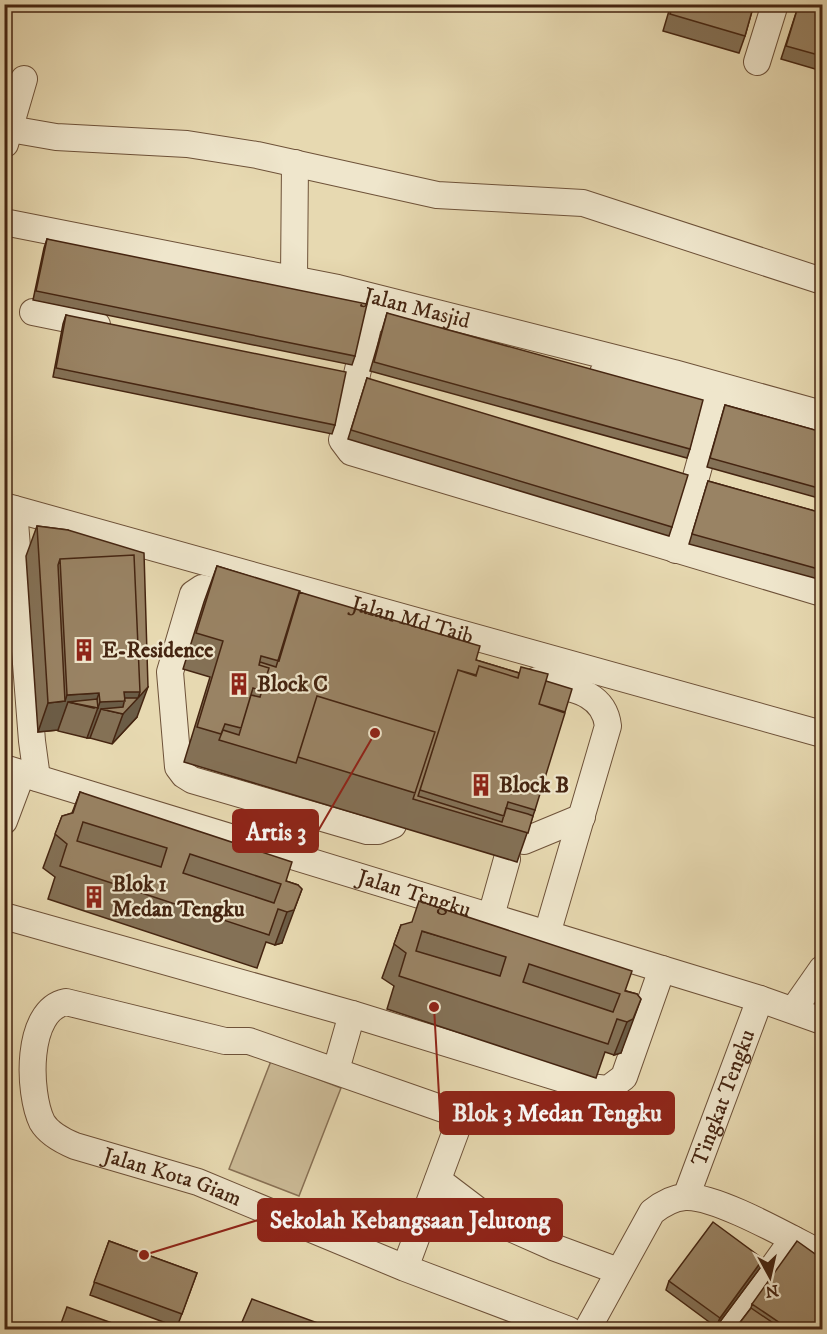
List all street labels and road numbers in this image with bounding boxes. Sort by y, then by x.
street label: Jalan Masjid [359,281,473,334]
street label: Jalan Md Taib [346,589,476,650]
street label: Jalan Tengku [352,863,474,923]
street label: Tingkat Tengku [685,1026,761,1170]
street label: Jalan Kota Giam [98,1141,246,1212]

